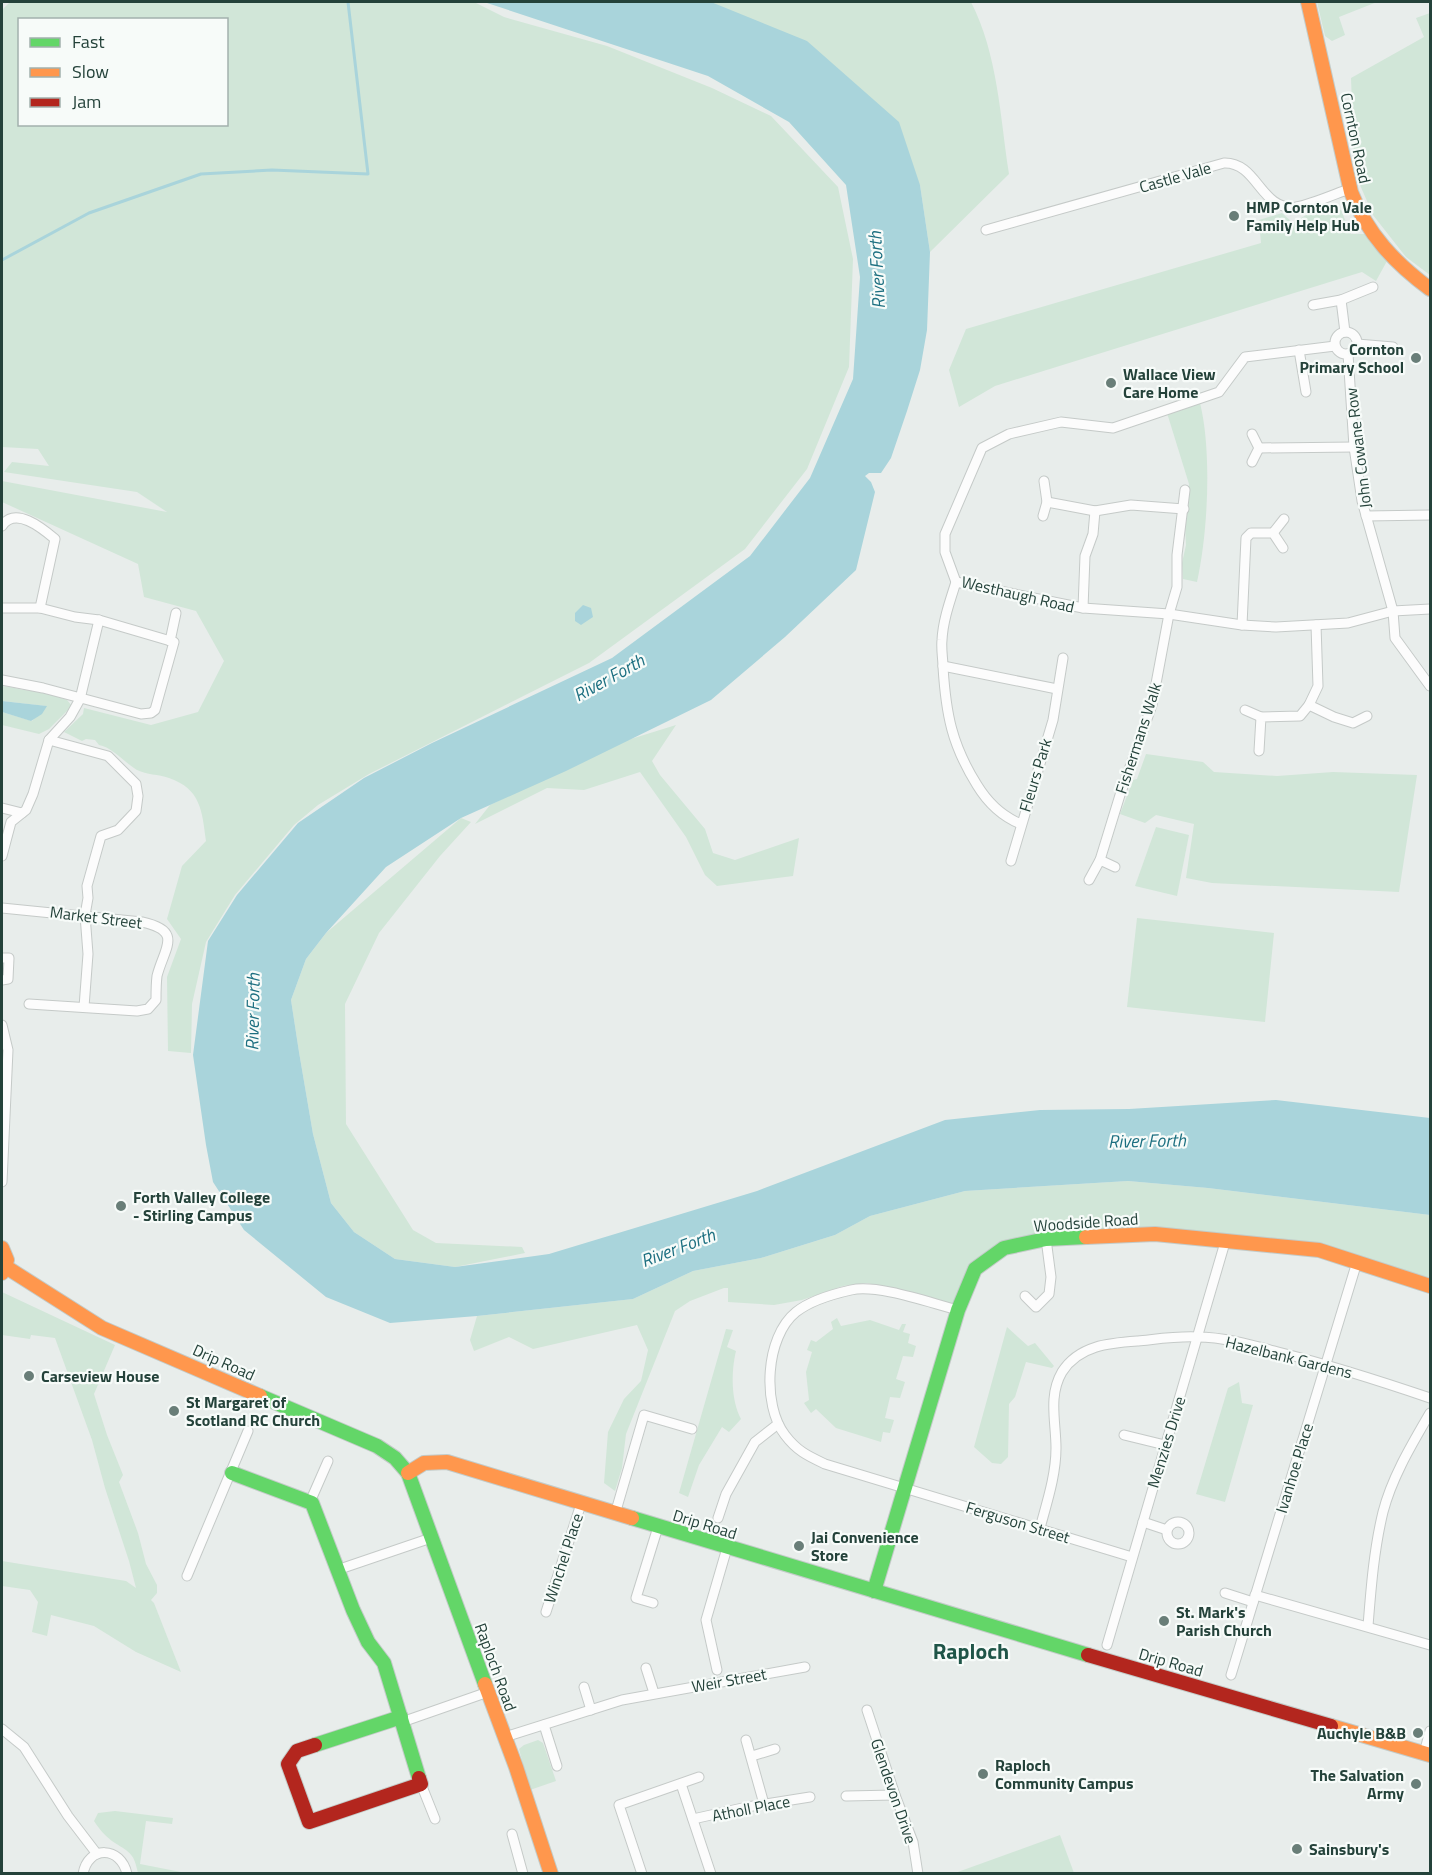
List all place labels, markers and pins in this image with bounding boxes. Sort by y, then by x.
place label: HMP Cornton Vale Family Help Hub [1246,195,1372,237]
marker: HMP Cornton Vale Family Help Hub [1227,209,1241,223]
place label: Cornton Primary School [1299,337,1404,379]
marker: Cornton Primary School [1409,351,1423,365]
place label: Wallace View Care Home [1123,362,1216,404]
marker: Wallace View Care Home [1104,376,1118,390]
place label: Forth Valley College - Stirling Campus [133,1185,270,1227]
marker: Forth Valley College - Stirling Campus [114,1199,128,1213]
place label: Carseview House [41,1364,159,1388]
marker: Carseview House [22,1369,36,1383]
place label: St Margaret of Scotland RC Church [186,1390,320,1432]
marker: St Margaret of Scotland RC Church [167,1404,181,1418]
place label: Jai Convenience Store [811,1525,919,1567]
marker: Jai Convenience Store [792,1539,806,1553]
place label: St. Mark's Parish Church [1176,1600,1272,1642]
marker: St. Mark's Parish Church [1157,1614,1171,1628]
place label: Auchyle B&B [1317,1721,1406,1745]
marker: Auchyle B&B [1411,1726,1425,1740]
place label: Raploch Community Campus [995,1753,1133,1795]
place label: The Salvation Army [1310,1763,1404,1805]
marker: Raploch Community Campus [976,1767,990,1781]
marker: The Salvation Army [1409,1777,1423,1791]
place label: Sainsbury's [1309,1837,1389,1861]
marker: Sainsbury's [1290,1842,1304,1856]

